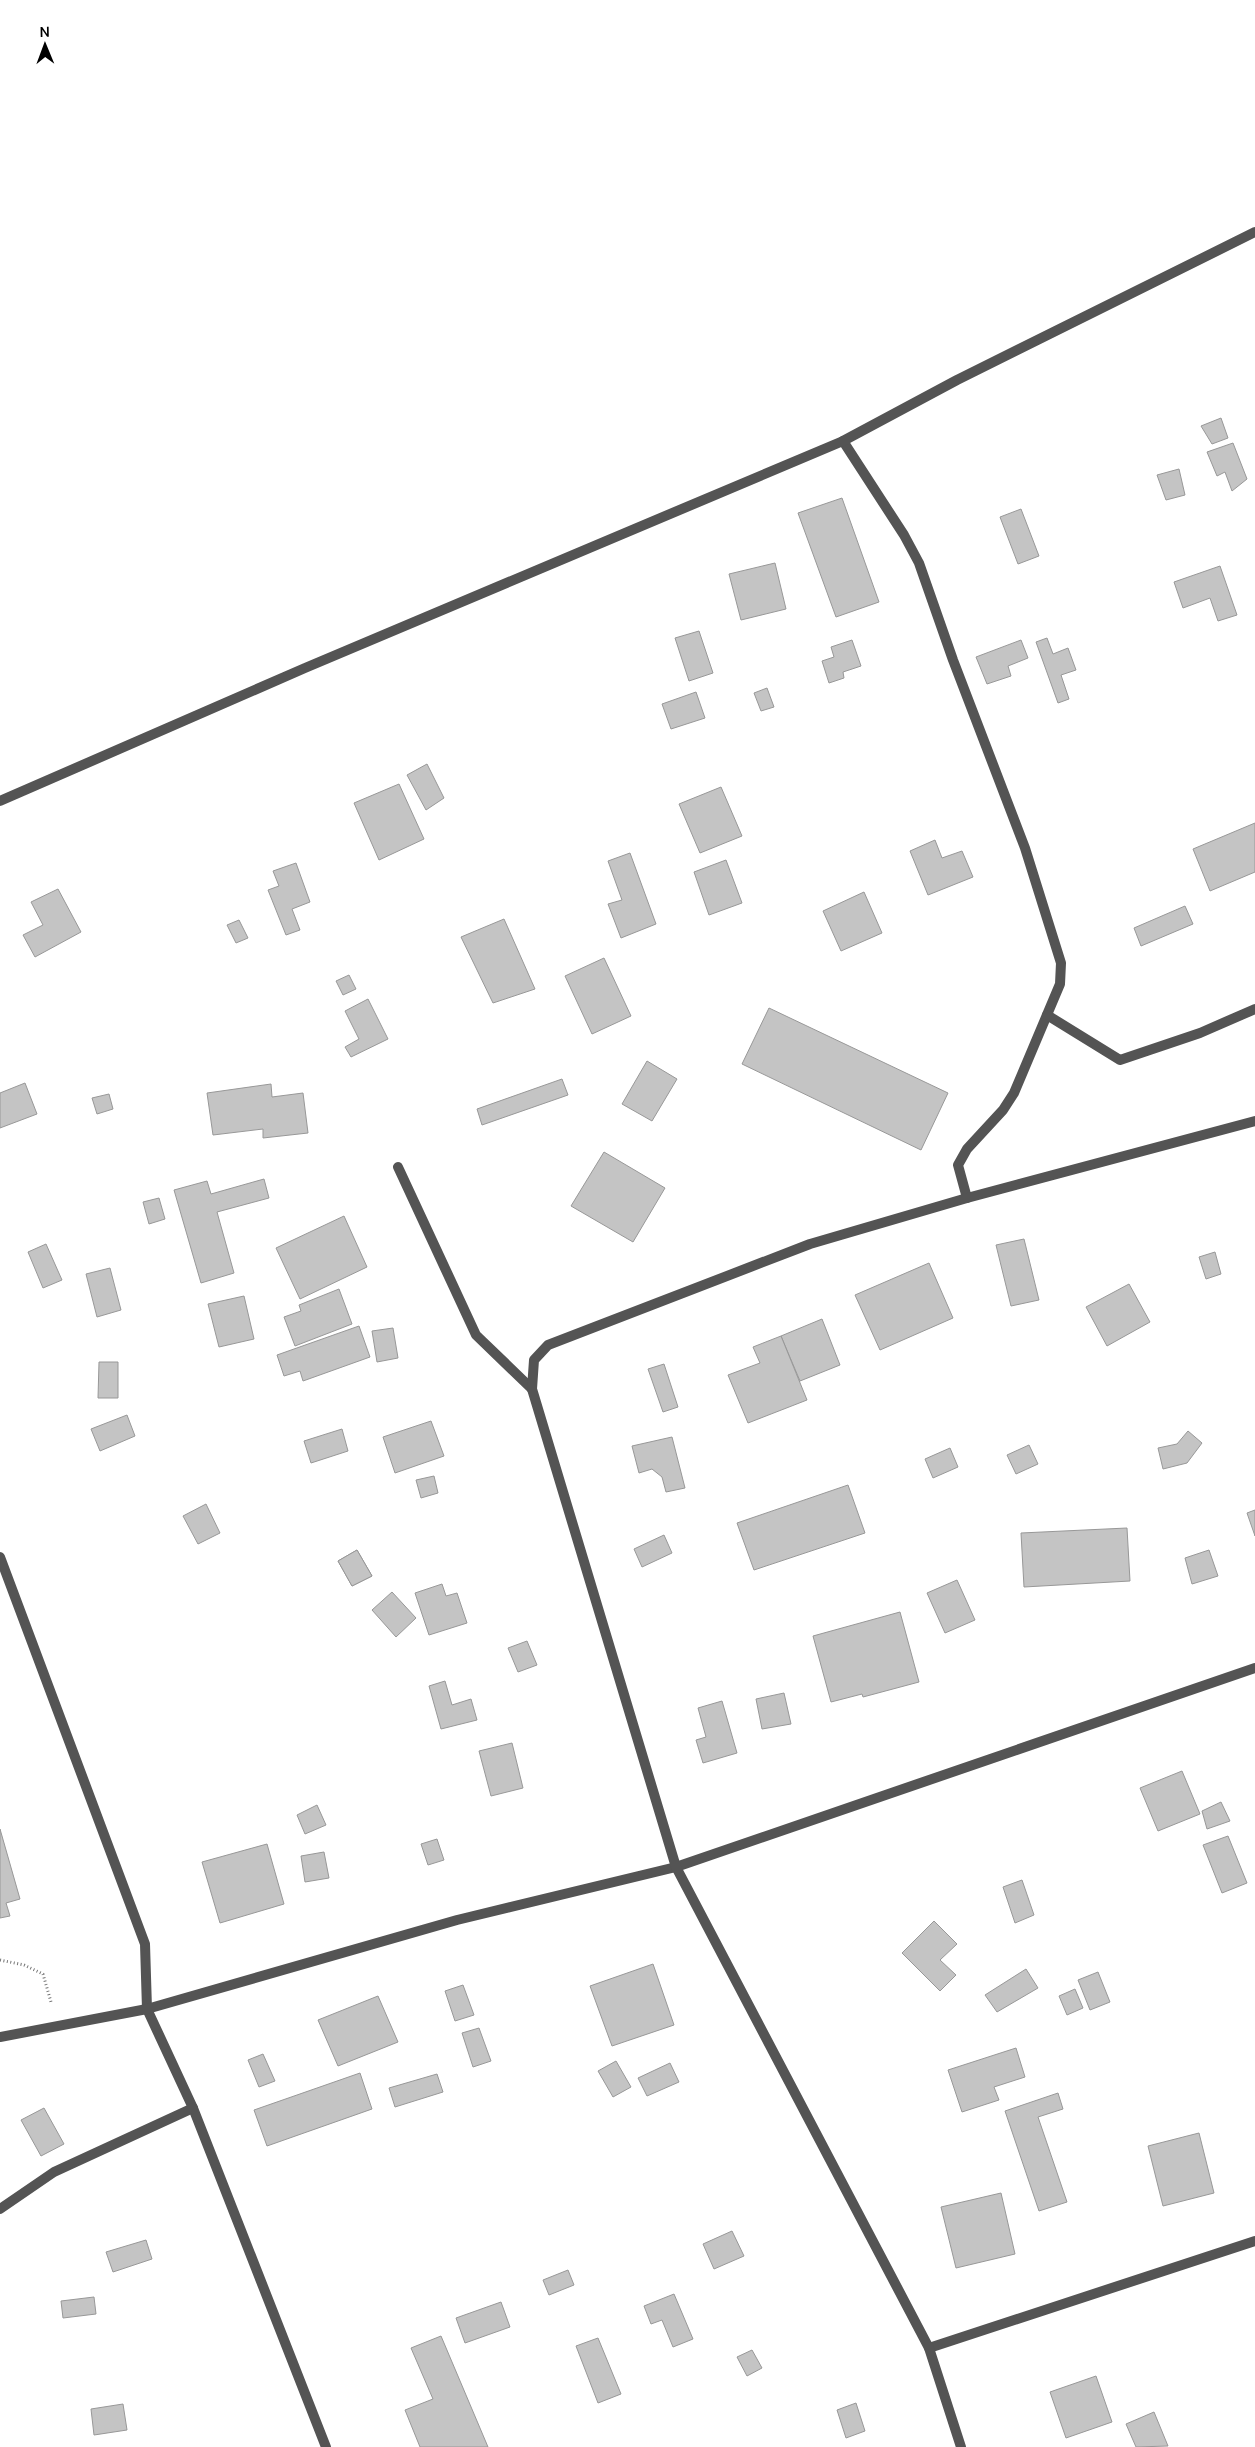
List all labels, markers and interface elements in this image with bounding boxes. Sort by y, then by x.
north arrow [20,20,70,70]
text: N [40,22,50,41]

